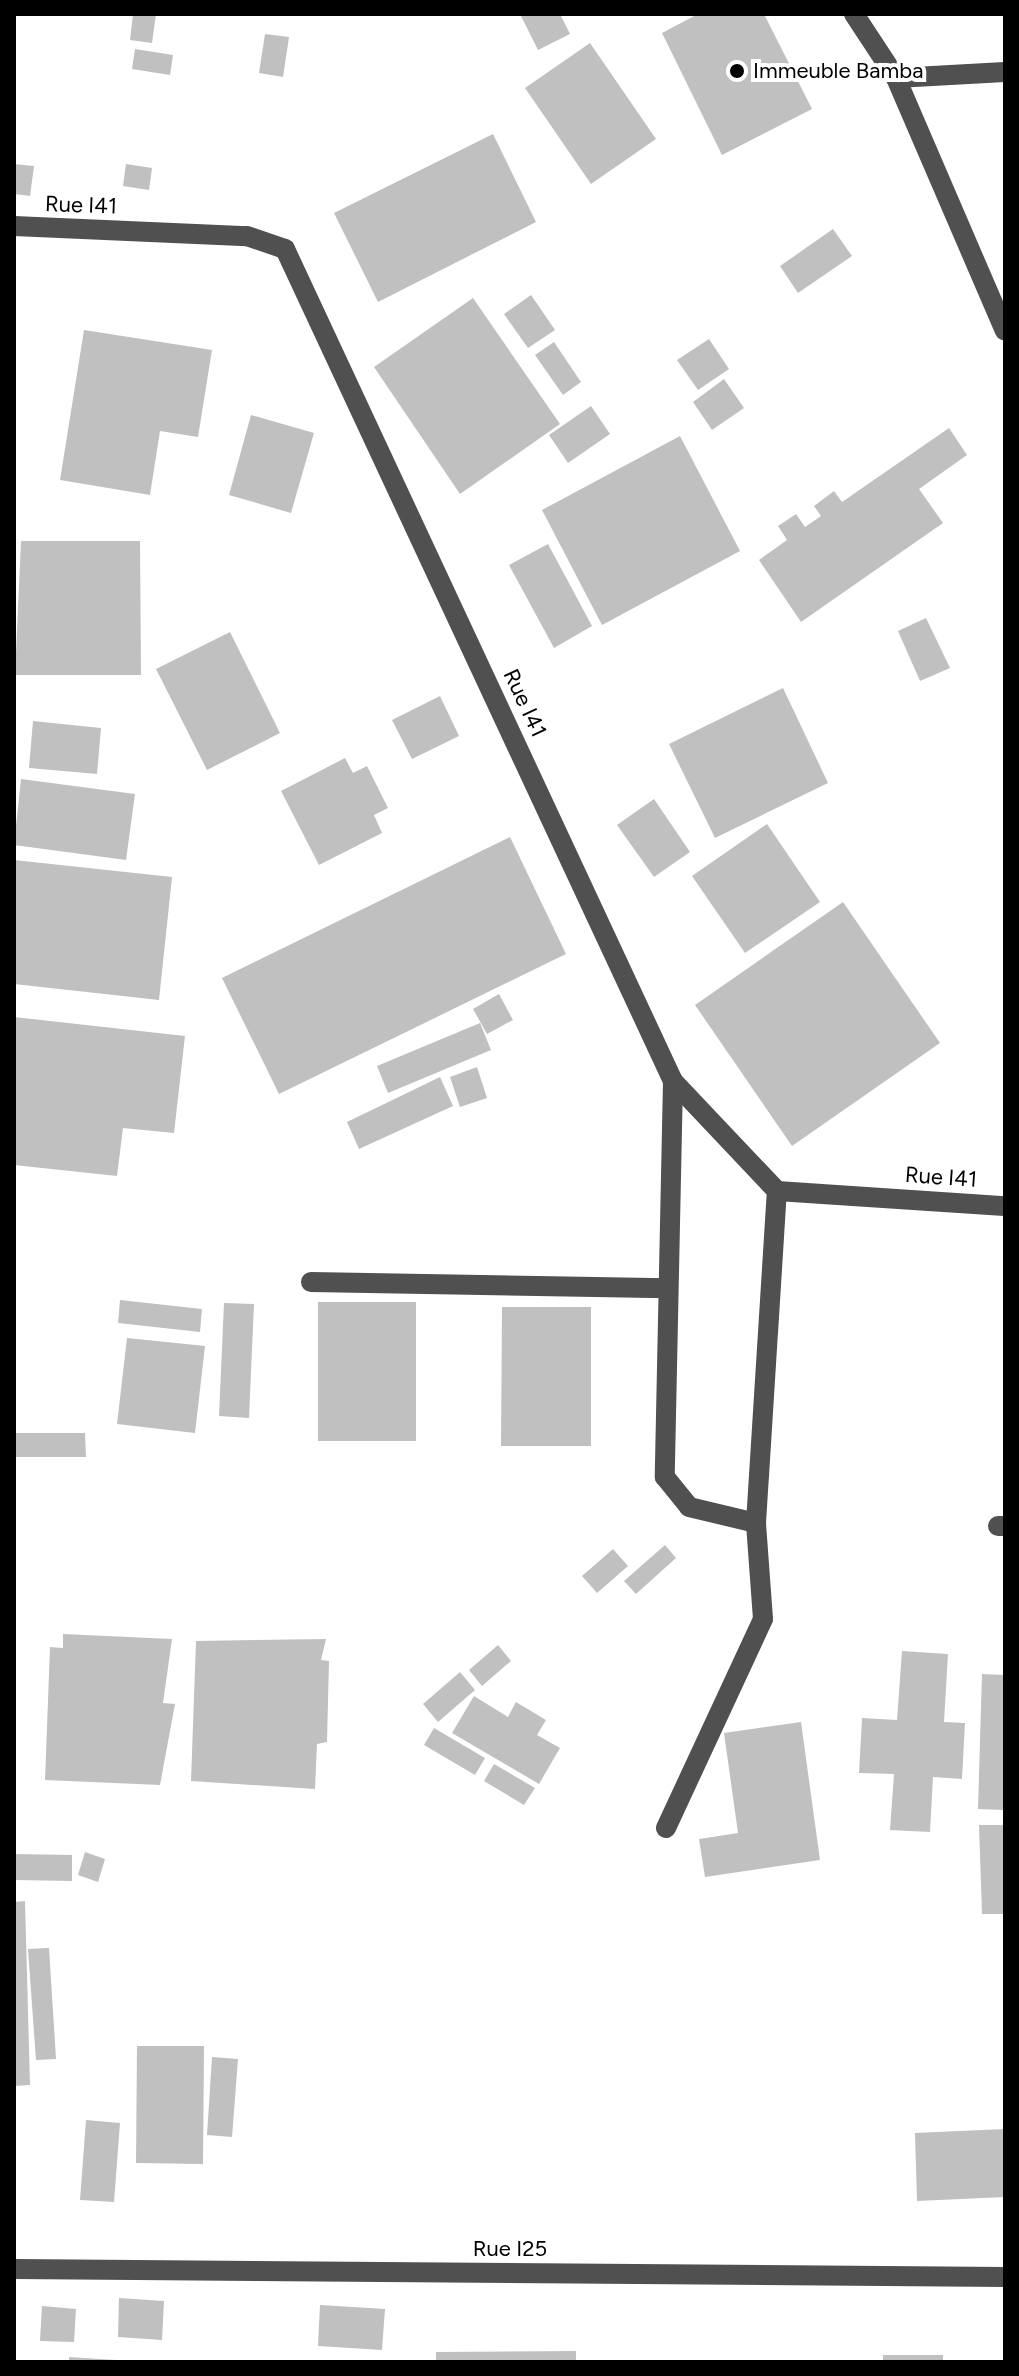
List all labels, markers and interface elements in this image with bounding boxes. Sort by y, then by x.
place label: Immeuble Bamba [753,58,923,84]
marker: Immeuble Bamba [728,62,746,80]
street label: Rue I41 [44,191,118,219]
street label: Rue I41 [498,665,552,741]
street label: Rue I41 [904,1161,978,1193]
street label: Rue I25 [473,2236,547,2262]

